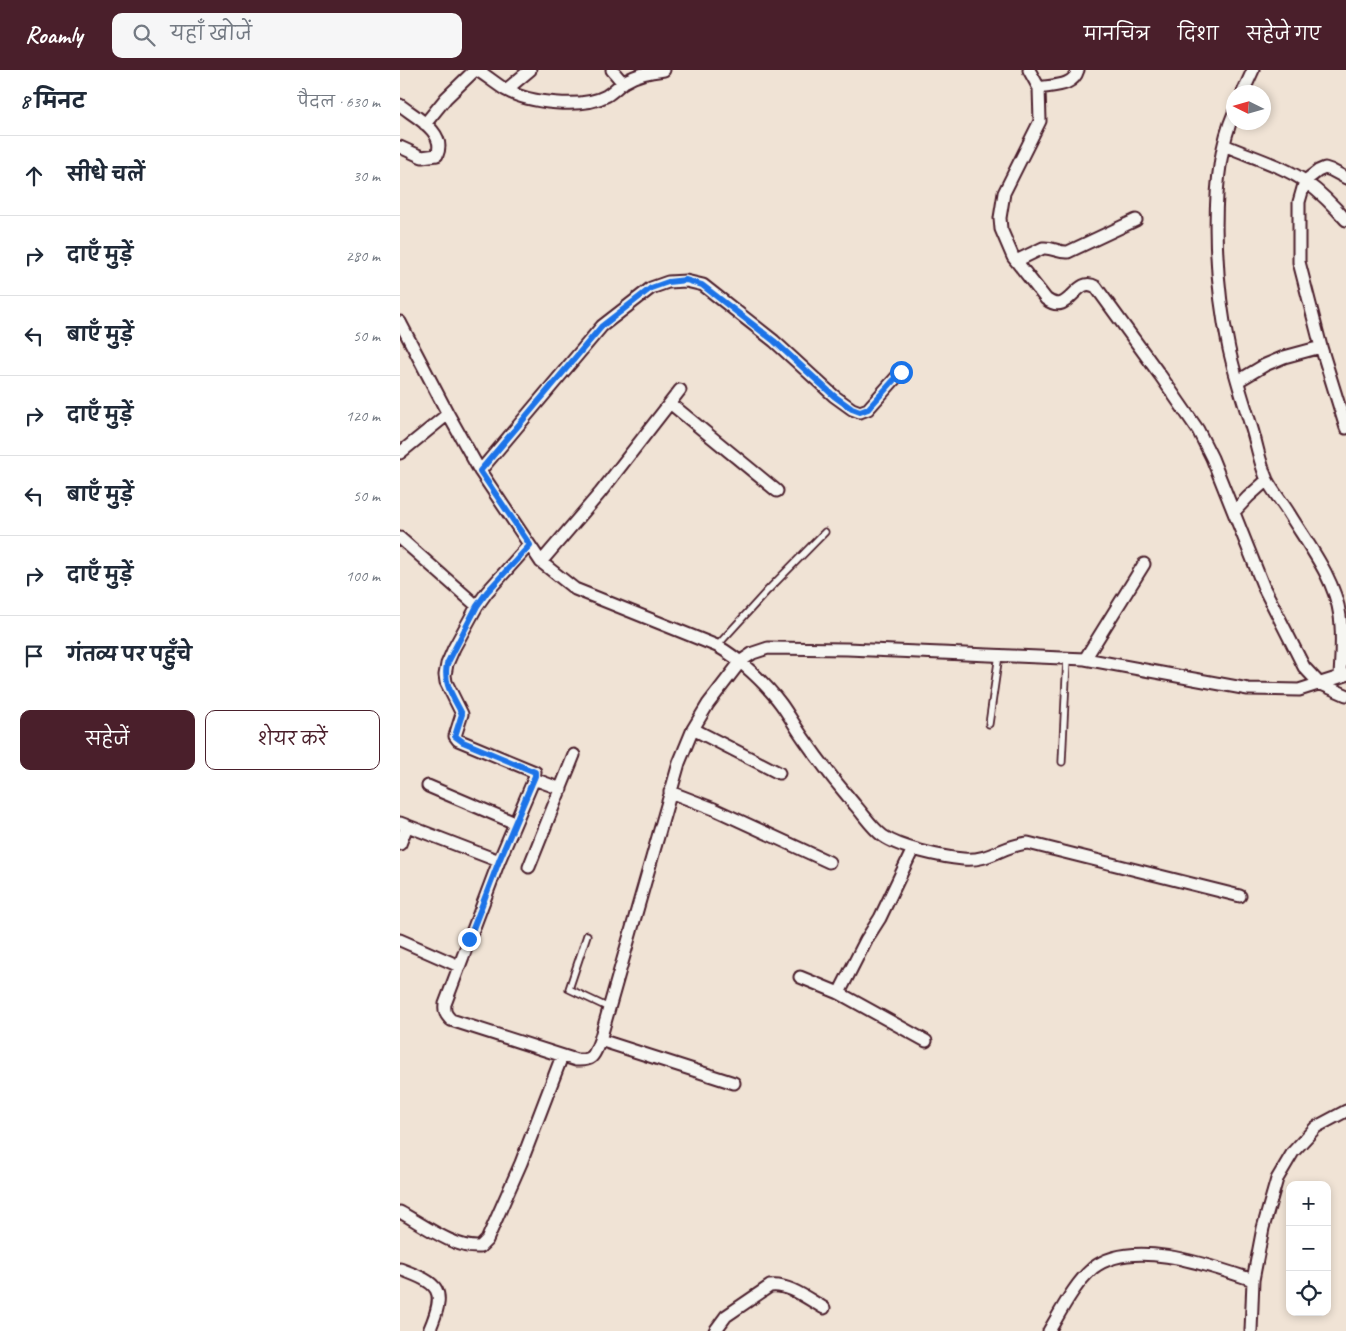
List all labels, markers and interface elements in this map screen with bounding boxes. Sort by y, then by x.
search box [112,13,462,58]
text: Roamly [25,20,82,50]
icon: search [130,21,158,49]
text: यहाँ खोजें [170,22,252,46]
text: मानचित्र [1084,23,1150,45]
text: दिशा [1178,23,1218,45]
text: सहेजे गए [1246,23,1321,45]
north arrow [1226,85,1271,130]
text: 8 मिनट [20,88,86,114]
text: पैदल · 630 m [298,92,380,112]
icon: ahead [20,162,48,190]
text: सीधे चलें [67,163,145,187]
text: 30 m [353,166,380,186]
icon: right [20,242,48,270]
text: दाएँ मुड़ें [67,243,133,267]
text: 280 m [346,246,380,266]
icon: left [20,322,48,350]
text: बाएँ मुड़ें [67,323,133,347]
text: 50 m [353,326,380,346]
route start [890,361,913,384]
icon: right [20,402,48,430]
text: दाएँ मुड़ें [67,403,133,427]
text: 120 m [346,406,380,426]
icon: left [20,482,48,510]
text: बाएँ मुड़ें [67,483,133,507]
text: 50 m [353,486,380,506]
icon: right [20,562,48,590]
text: दाएँ मुड़ें [67,563,133,587]
text: 100 m [346,566,380,586]
icon: arrive [20,642,48,670]
text: गंतव्य पर पहुँचे [67,643,192,667]
button: सहेजें [20,710,195,770]
button: शेयर करें [205,710,380,770]
route end [458,928,481,951]
map controls [1286,1181,1331,1316]
button: + [1286,1181,1331,1226]
button: − [1286,1226,1331,1271]
button: locate [1286,1271,1331,1316]

